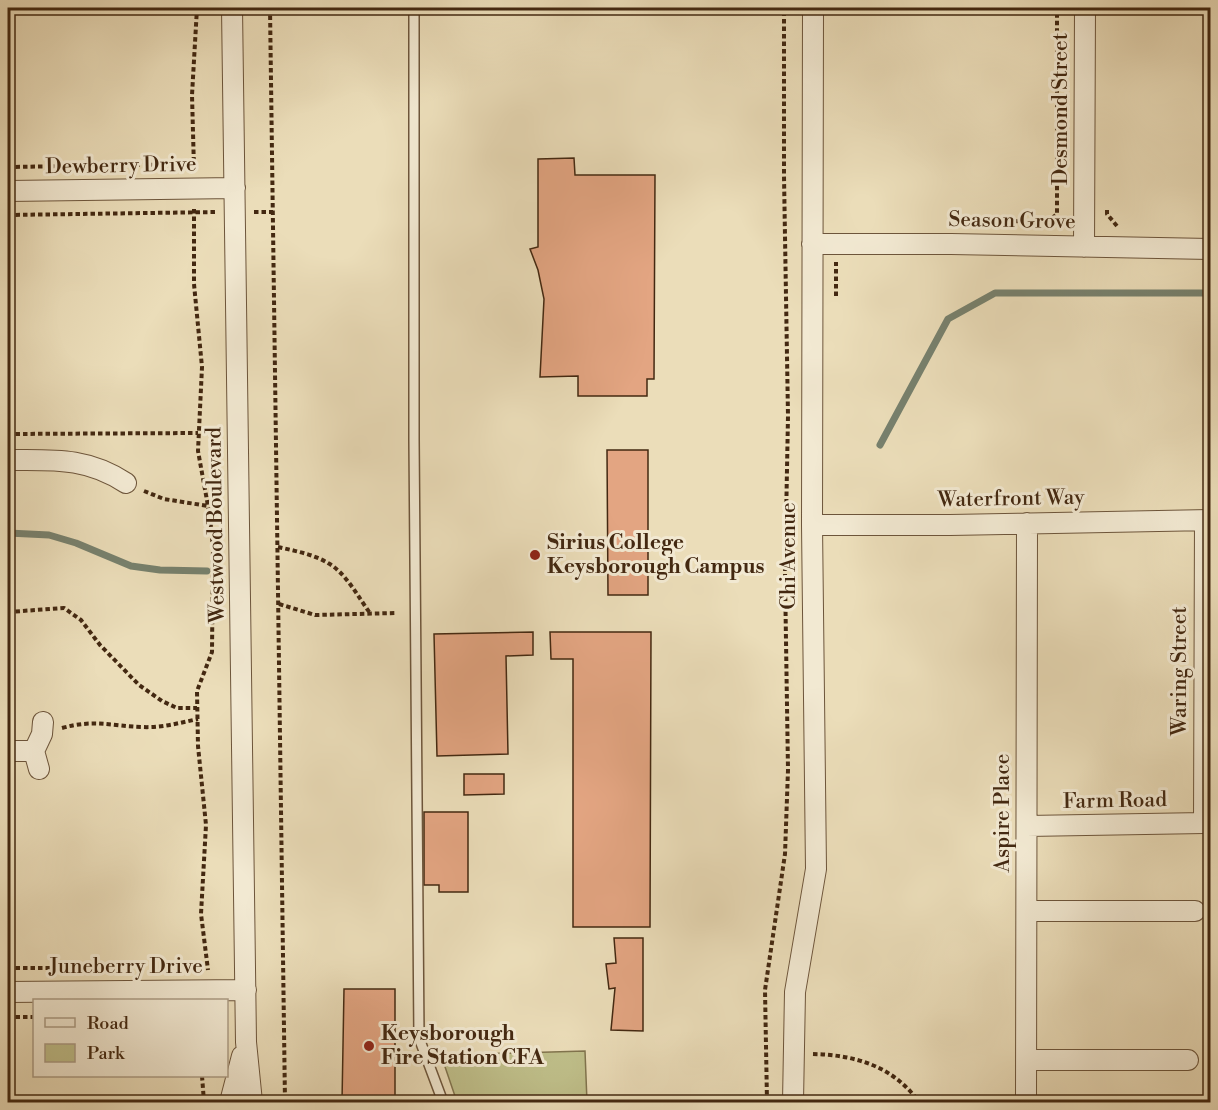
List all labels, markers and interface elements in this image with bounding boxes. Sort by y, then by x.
street label: Desmond Street [1048,32,1074,185]
street label: Dewberry Drive [45,152,197,180]
street label: Season Grove [948,207,1076,235]
street label: Westwood Boulevard [201,427,231,624]
street label: Waterfront Way [936,485,1085,513]
street label: Chi Avenue [776,502,802,610]
place label: Sirius College Keysborough Campus [547,530,765,580]
marker: Sirius College Keysborough Campus [528,548,542,562]
street label: Waring Street [1167,606,1193,737]
street label: Aspire Place [990,754,1016,873]
street label: Farm Road [1063,787,1167,815]
street label: Juneberry Drive [48,954,203,980]
legend [33,999,228,1077]
text: Road [87,1012,130,1035]
place label: Keysborough Fire Station CFA [381,1021,545,1071]
marker: Keysborough Fire Station CFA [362,1039,376,1053]
text: Park [87,1042,126,1065]

